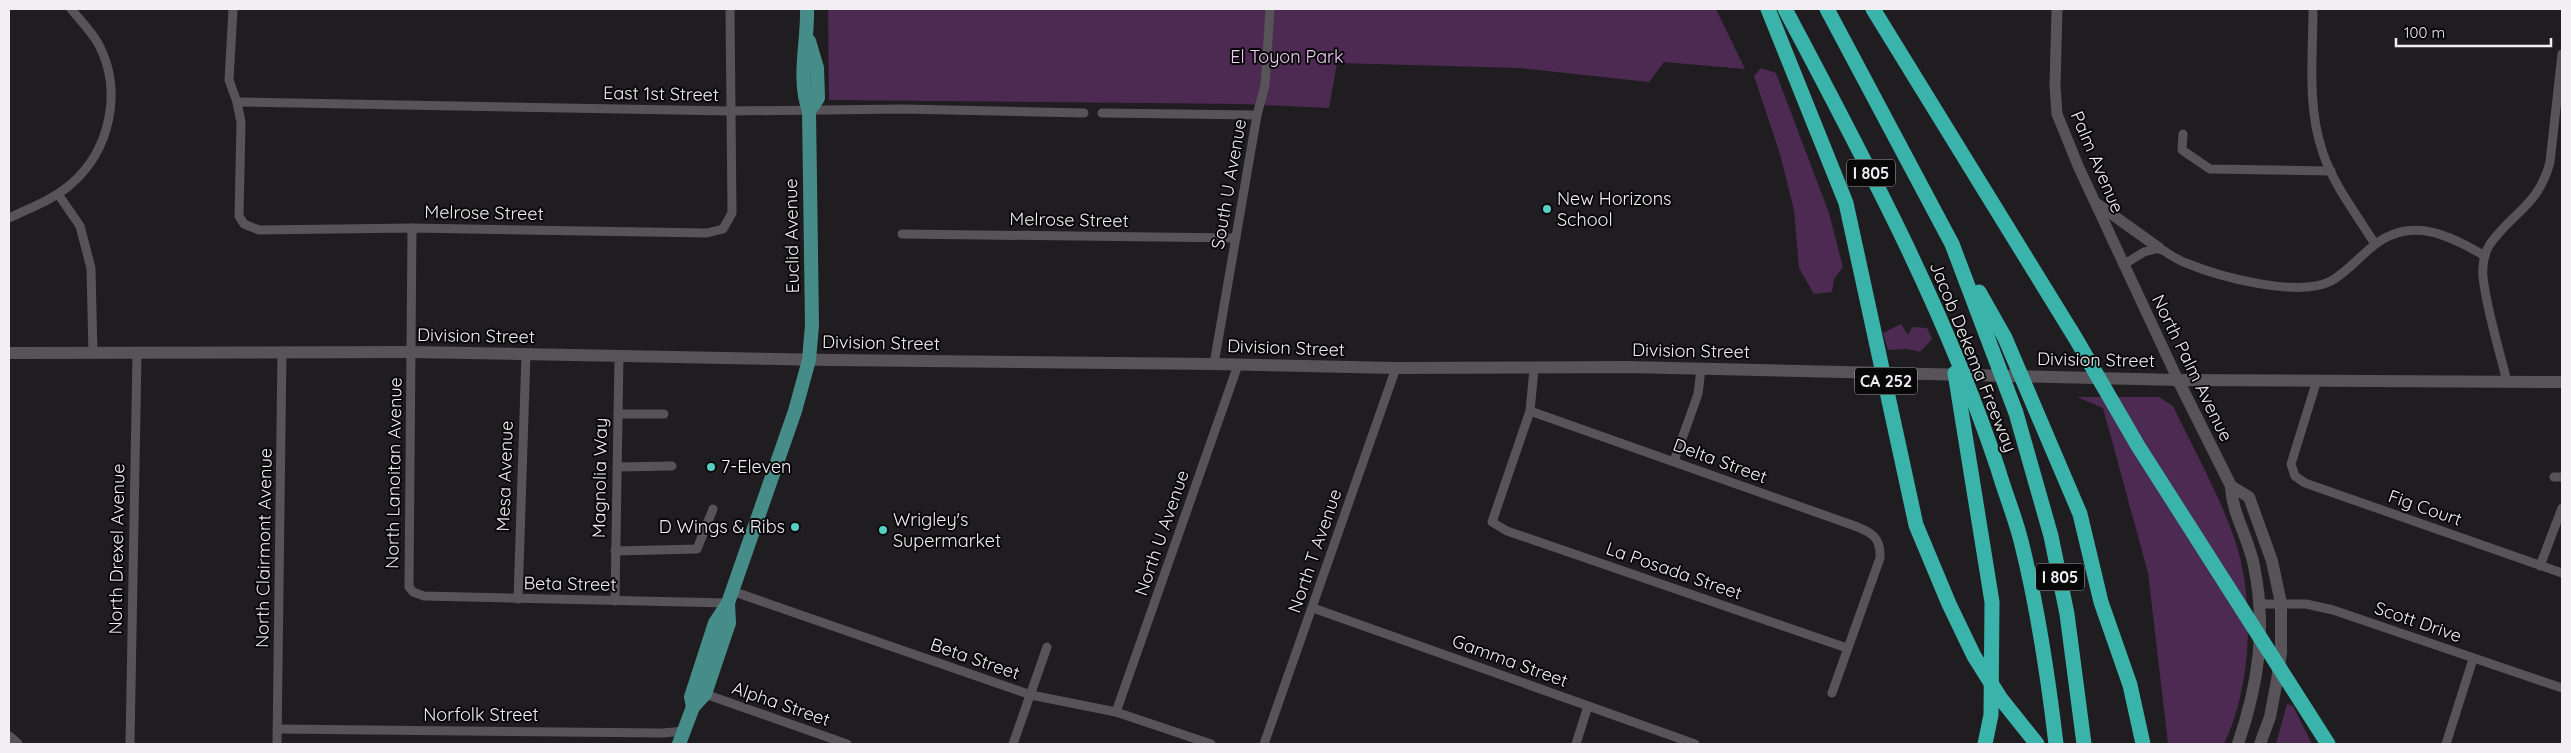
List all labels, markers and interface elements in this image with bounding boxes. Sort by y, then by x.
scale bar [2396,15,2551,47]
text: 100 m [2404,23,2445,42]
park label: El Toyon Park [1230,45,1344,68]
street label: East 1st Street [603,81,719,106]
street label: Palm Avenue [2066,107,2129,216]
street label: South U Avenue [1206,117,1251,251]
road number: I 805 [1847,160,1895,187]
street label: Euclid Avenue [779,178,804,294]
place label: New Horizons School [1557,187,1672,231]
street label: Melrose Street [424,200,544,225]
marker: New Horizons School [1541,203,1553,215]
street label: Melrose Street [1009,207,1129,232]
street label: Jacob Dekema Freeway [1925,258,2022,456]
street label: North Palm Avenue [2147,291,2238,445]
street label: Division Street [417,323,535,348]
street label: Division Street [822,330,940,355]
street label: Division Street [1227,334,1345,361]
street label: Division Street [1632,338,1750,363]
street label: Division Street [2037,347,2155,372]
road number: CA 252 [1855,368,1917,394]
street label: North Lanoitan Avenue [380,377,407,569]
street label: Magnolia Way [587,418,612,538]
street label: Mesa Avenue [491,420,518,532]
street label: Delta Street [1670,433,1770,488]
street label: North Clairmont Avenue [250,448,277,648]
place label: 7-Eleven [721,455,792,478]
marker: 7-Eleven [705,461,717,473]
street label: North Drexel Avenue [104,463,129,635]
street label: North U Avenue [1129,467,1194,599]
street label: Fig Court [2385,484,2465,531]
street label: North T Avenue [1283,486,1346,616]
place label: Wrigley's Supermarket [893,508,1001,552]
place label: D Wings & Ribs [659,515,785,538]
marker: D Wings & Ribs [789,521,801,533]
marker: Wrigley's Supermarket [877,524,889,536]
street label: La Posada Street [1603,536,1745,605]
road number: I 805 [2036,564,2084,590]
street label: Beta Street [523,571,617,596]
street label: Scott Drive [2372,596,2465,647]
street label: Gamma Street [1449,629,1571,692]
street label: Beta Street [927,633,1023,685]
street label: Alpha Street [729,676,833,731]
street label: Norfolk Street [423,703,539,726]

